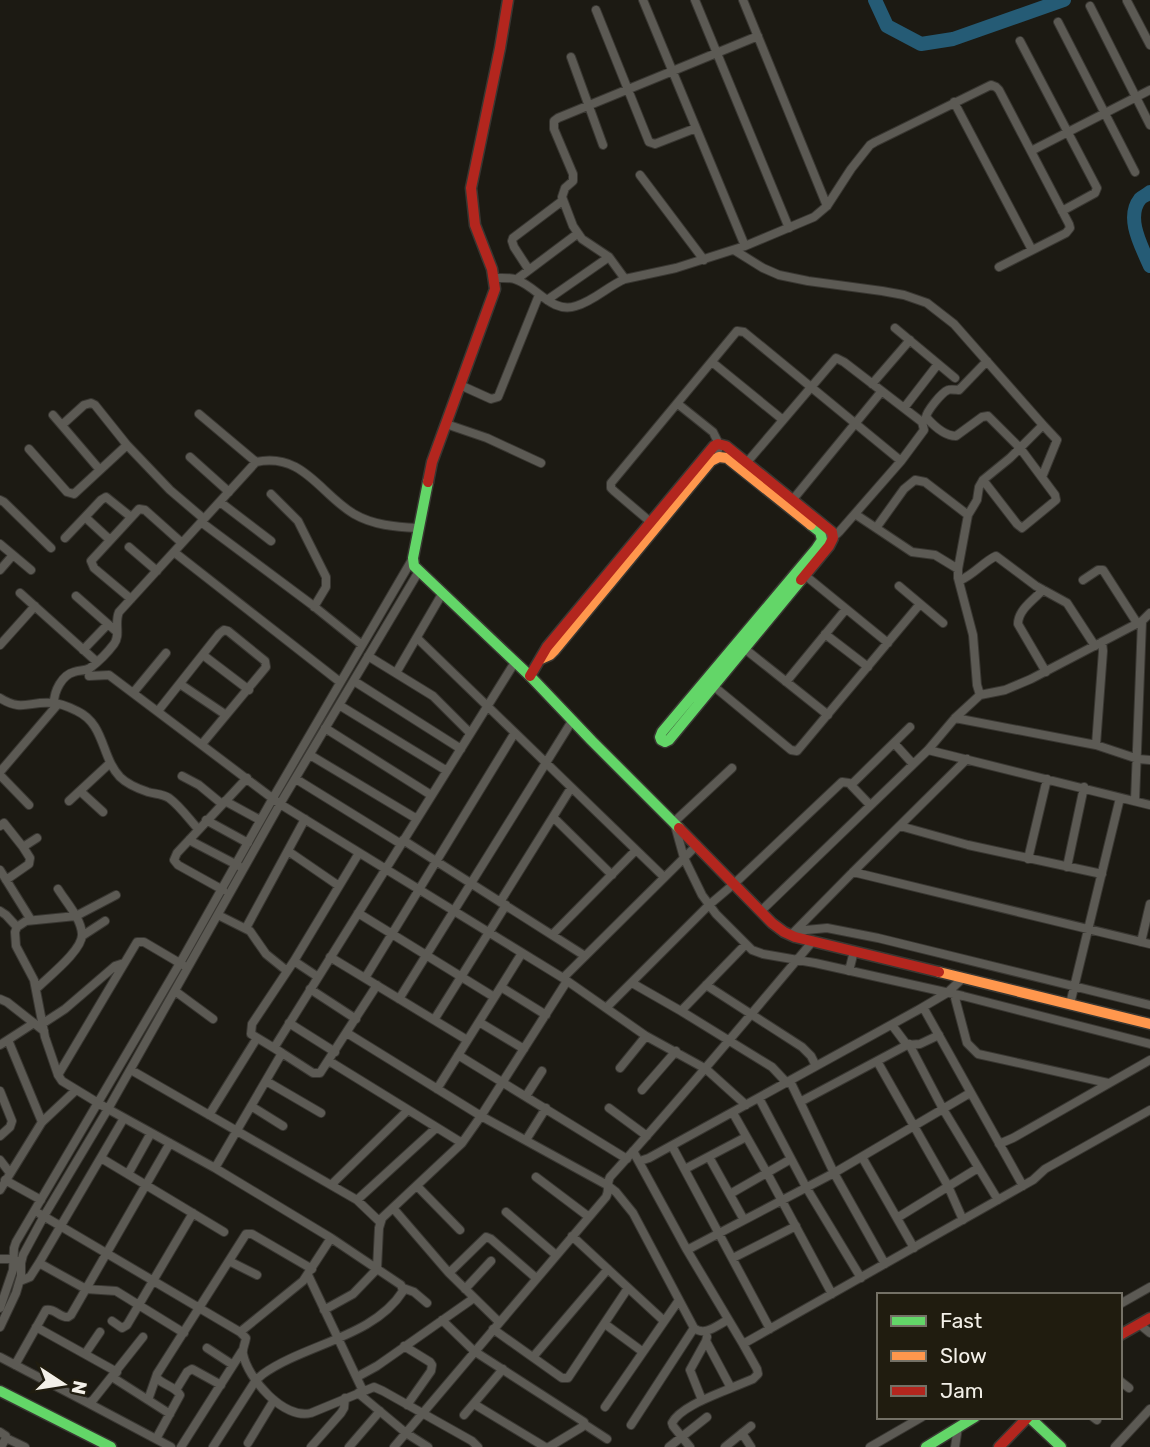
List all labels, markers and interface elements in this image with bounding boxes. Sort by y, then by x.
legend [877,1293,1122,1419]
text: Fast [940,1308,982,1333]
text: Slow [940,1343,987,1368]
north arrow [28,1349,98,1419]
text: N [66,1378,92,1397]
text: Jam [940,1378,984,1403]

